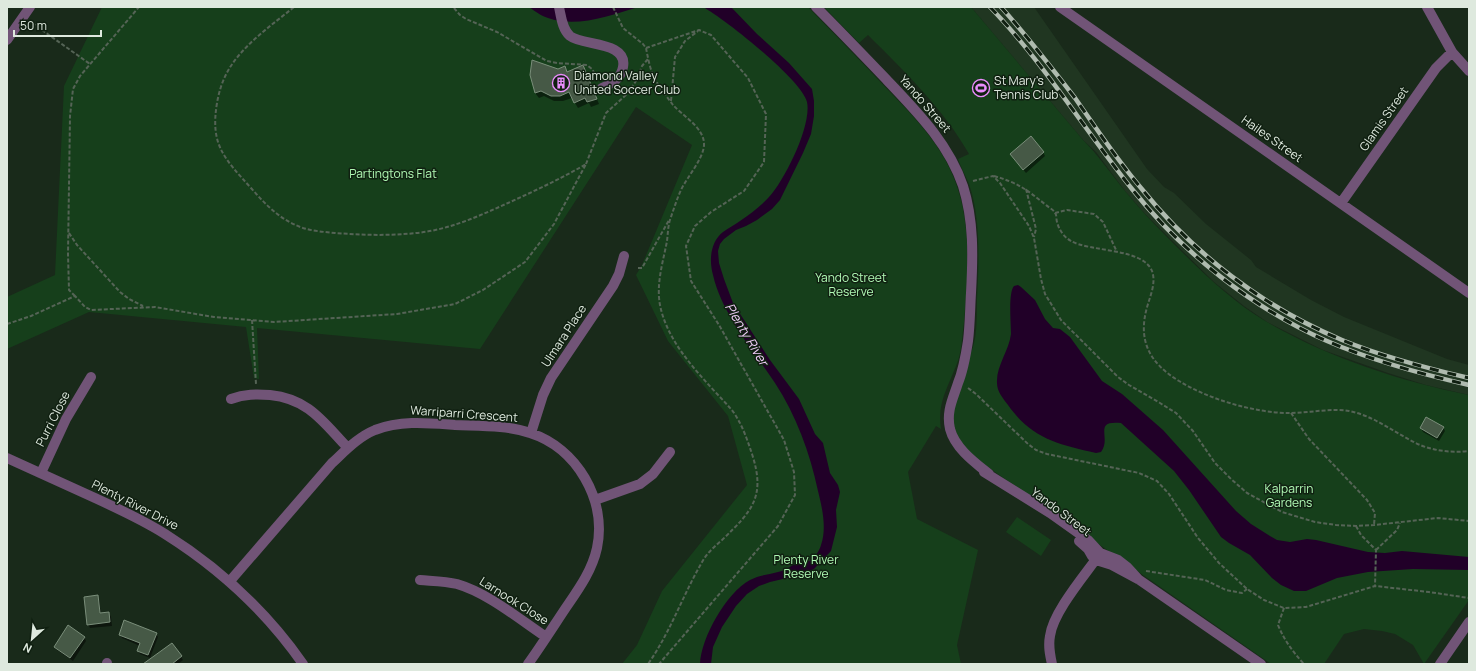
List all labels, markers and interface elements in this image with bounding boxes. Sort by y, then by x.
scale bar [14,12,101,38]
text: 50 m [20,17,47,34]
place label: Diamond Valley United Soccer Club [574,67,680,98]
street label: Yando Street [896,71,955,136]
place label: St Mary's Tennis Club [994,72,1058,103]
building icon: Diamond Valley United Soccer Club [551,73,571,93]
sports icon: St Mary's Tennis Club [971,78,991,98]
street label: Glamis Street [1355,83,1412,154]
street label: Hailes Street [1238,111,1307,166]
park label: Partingtons Flat [349,165,437,182]
park label: Yando Street Reserve [815,269,887,300]
water label: Plenty River [721,299,774,371]
street label: Ulmara Place [537,301,590,370]
street label: Purri Close [31,388,74,449]
street label: Warriparri Crescent [410,401,519,426]
street label: Plenty River Drive [89,475,182,534]
park label: Kalparrin Gardens [1265,480,1313,511]
street label: Yando Street [1028,483,1095,540]
park label: Plenty River Reserve [774,551,839,582]
street label: Larnook Close [476,573,552,629]
north arrow [12,619,52,659]
text: N [20,640,34,657]

